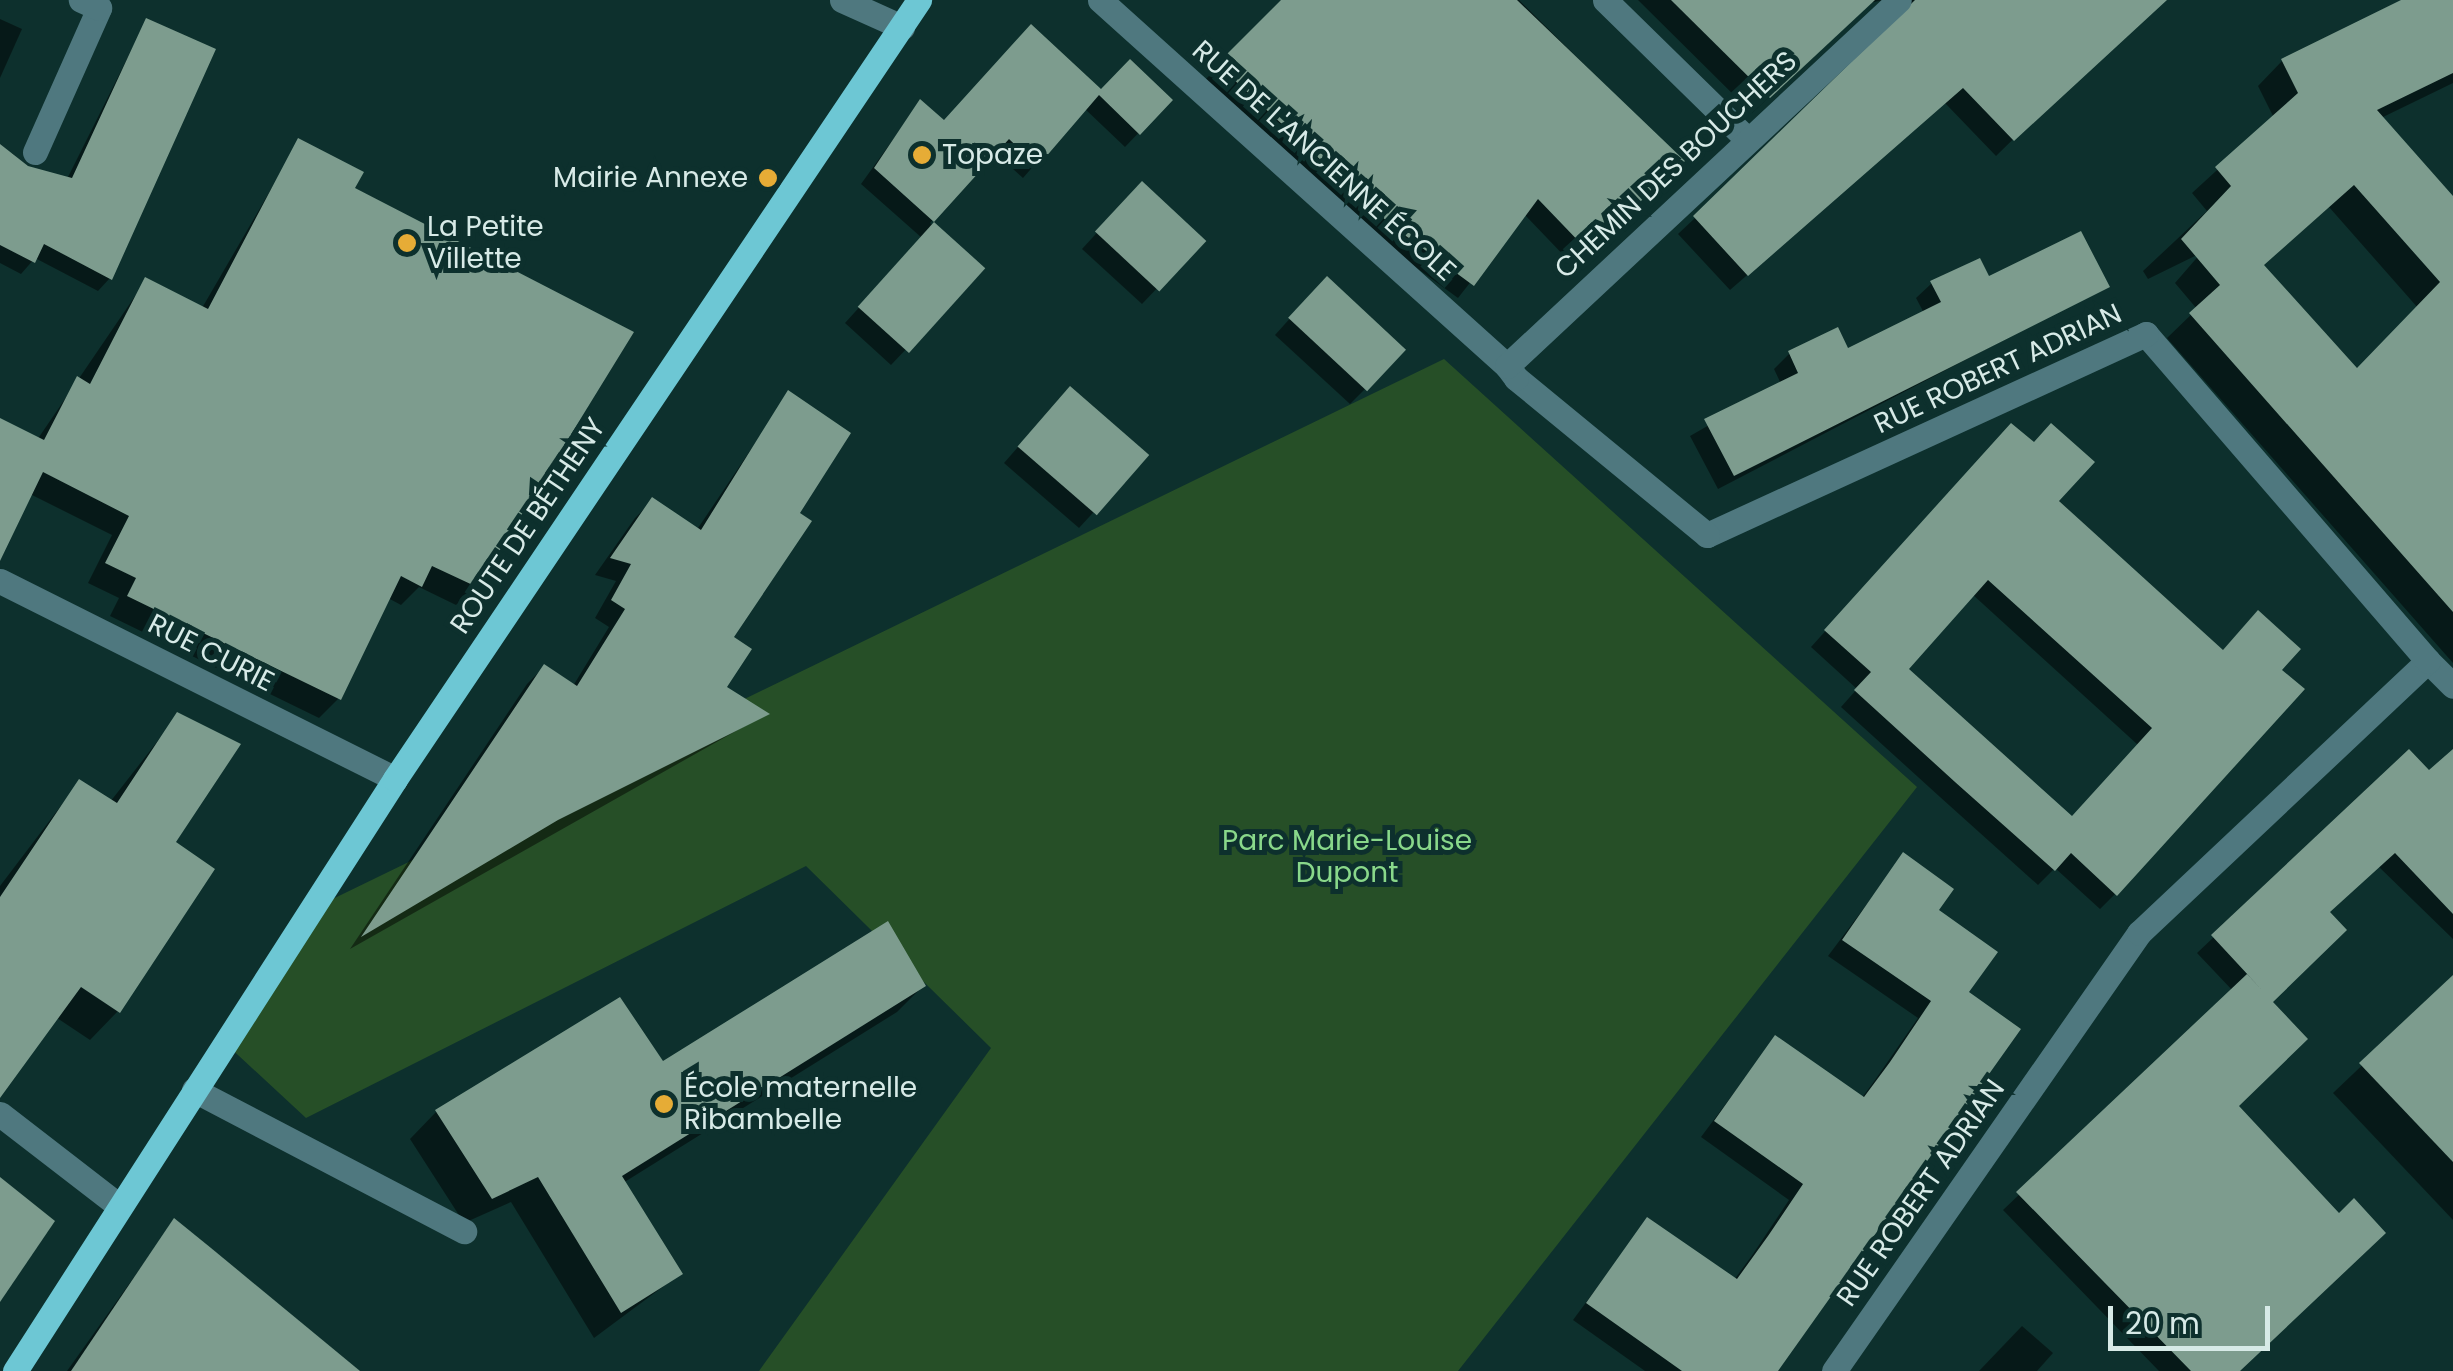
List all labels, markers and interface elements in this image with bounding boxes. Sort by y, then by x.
street label: RUE DE L'ANCIENNE ÉCOLE [1185,34,1463,288]
street label: CHEMIN DES BOUCHERS [1548,44,1804,286]
place label: Topaze [942,138,1043,172]
marker: Topaze [911,144,933,166]
place label: Mairie Annexe [553,161,748,195]
marker: Mairie Annexe [757,167,779,189]
place label: La Petite Villette [427,210,544,276]
marker: La Petite Villette [396,232,418,254]
street label: RUE ROBERT ADRIAN [1869,297,2127,441]
street label: ROUTE DE BÉTHENY [443,412,613,640]
street label: RUE CURIE [143,607,279,699]
park label: Parc Marie-Louise Dupont [1222,824,1472,890]
place label: École maternelle Ribambelle [684,1071,917,1137]
street label: RUE ROBERT ADRIAN [1830,1073,2012,1313]
marker: École maternelle Ribambelle [653,1093,675,1115]
scale bar [2113,1286,2276,1348]
text: 20 m [2125,1302,2200,1345]

